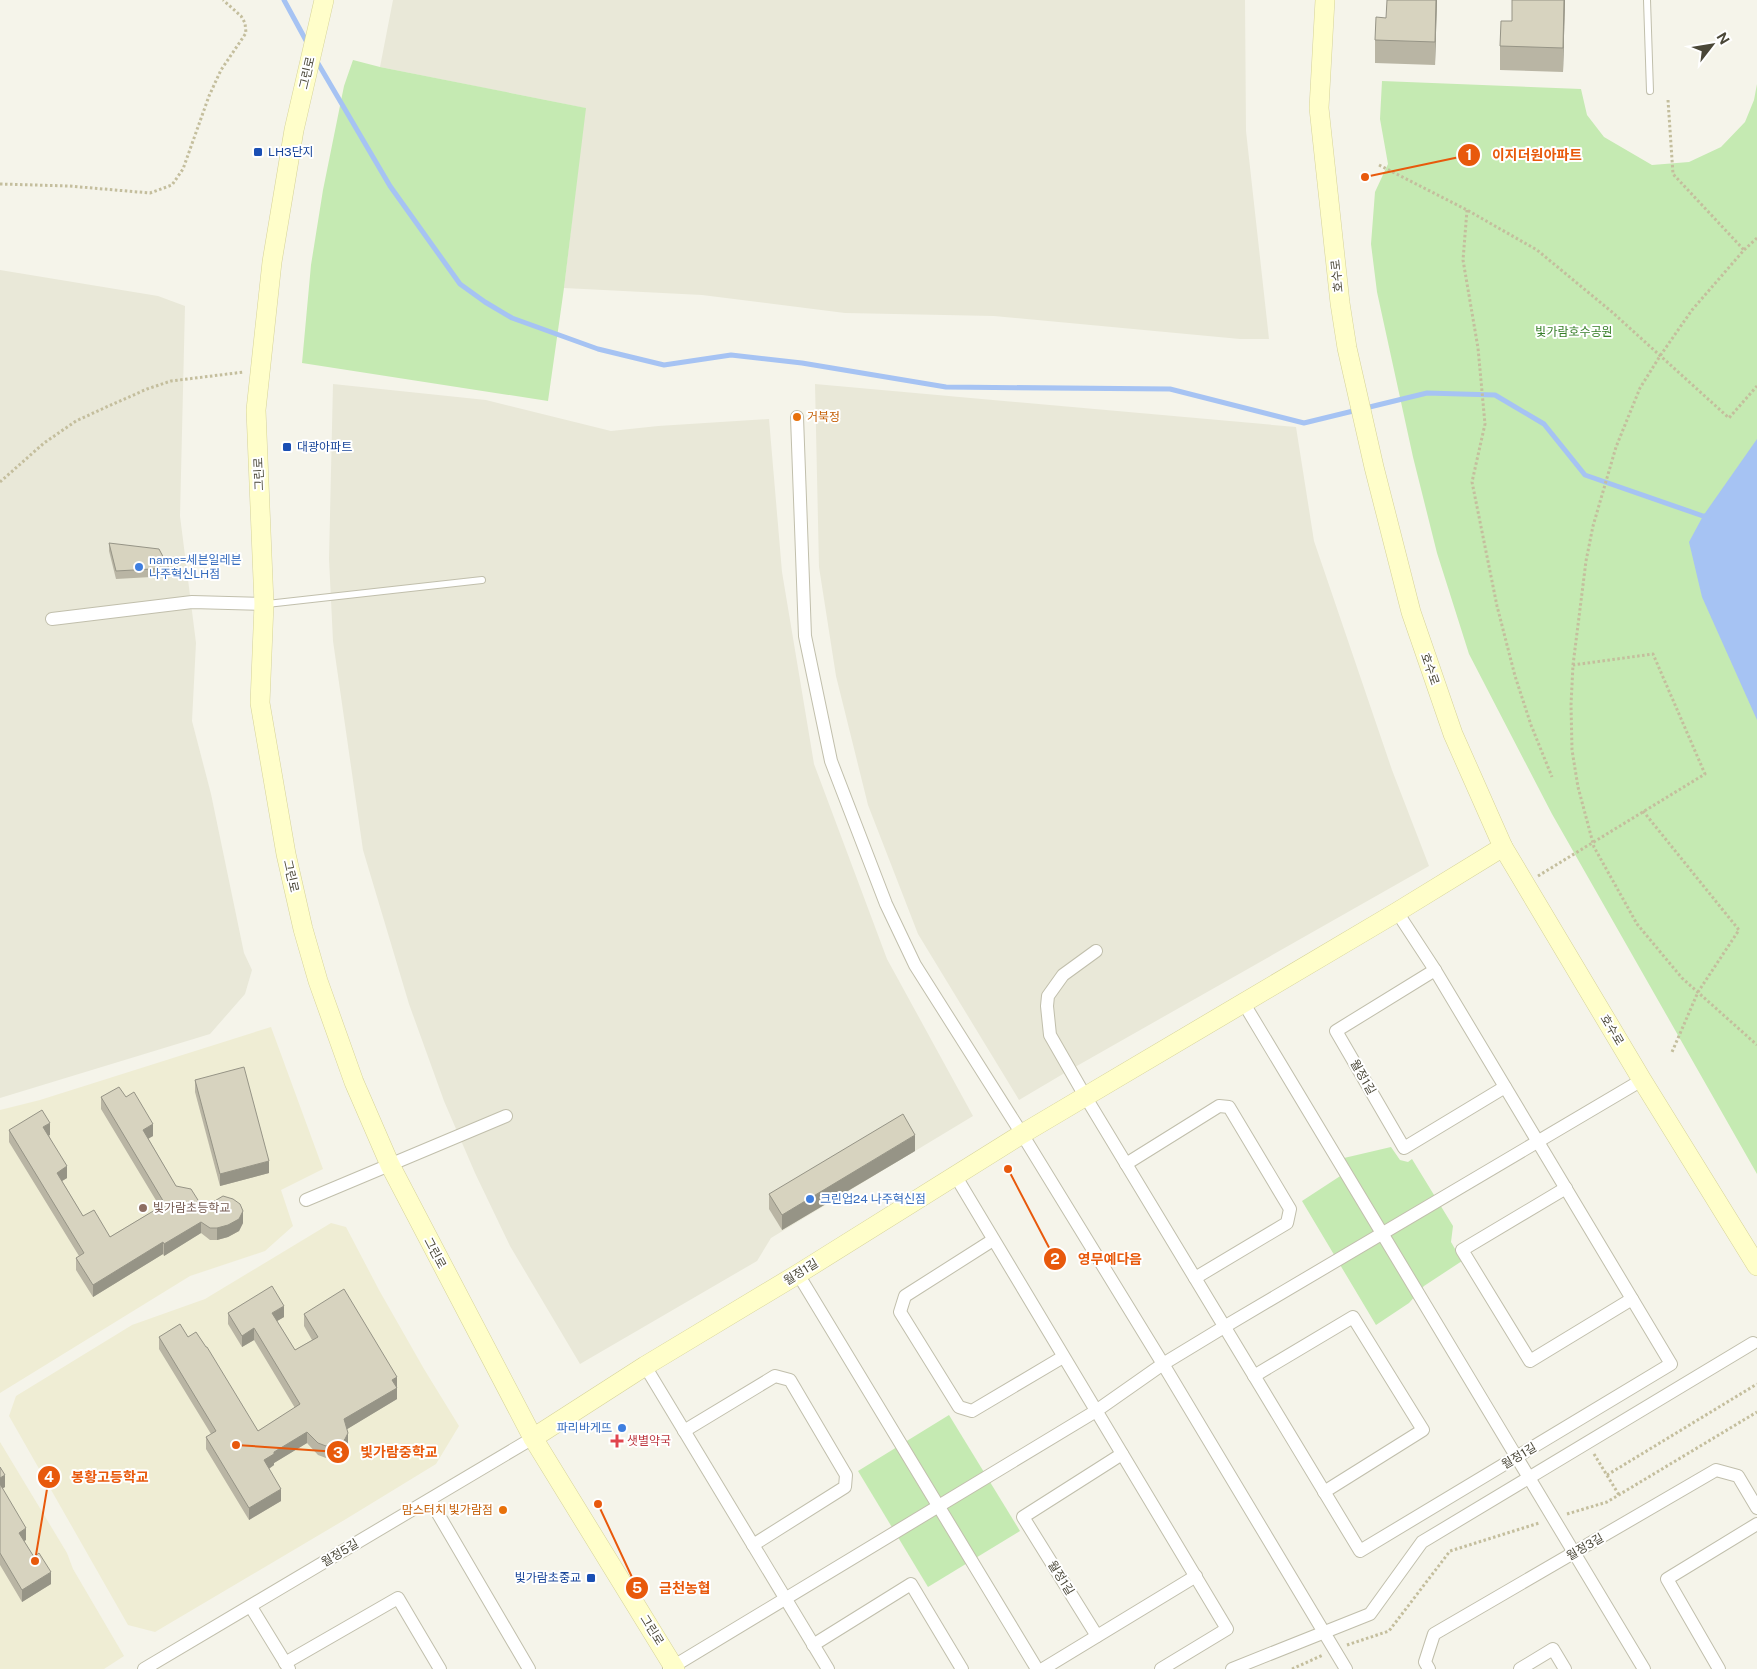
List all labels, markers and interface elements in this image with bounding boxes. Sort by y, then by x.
north arrow [1687,20,1737,70]
text: N [1713,29,1733,47]
street label: 그린로 [296,55,318,91]
callout: 이지더원아파트 [1457,141,1592,170]
place label: LH3단지 [268,145,314,159]
marker: LH3단지 [252,146,264,158]
text: 1 [1466,146,1472,163]
text: 이지더원아파트 [1492,147,1582,163]
street label: 호수로 [1328,259,1346,293]
park label: 빛가람호수공원 [1535,325,1613,339]
place label: 거북정 [807,410,840,424]
marker: 거북정 [791,411,803,423]
place label: 대광아파트 [297,440,352,454]
marker: 대광아파트 [281,441,293,453]
street label: 그린로 [251,457,267,491]
place label: name=세븐일레븐 나주혁신LH점 [149,553,242,581]
marker: name=세븐일레븐 나주혁신LH점 [133,561,145,573]
street label: 호수로 [1418,651,1442,687]
street label: 그린로 [280,858,302,894]
street label: 호수로 [1597,1012,1627,1048]
street label: 월정1길 [1347,1057,1379,1097]
place label: 크린업24 나주혁신점 [820,1192,926,1206]
marker: 크린업24 나주혁신점 [804,1193,816,1205]
place label: 빛가람초등학교 [153,1201,230,1215]
marker: 빛가람초등학교 [137,1202,149,1214]
street label: 그린로 [421,1235,449,1271]
callout: 영무예다음 [1043,1245,1152,1274]
text: 2 [1050,1250,1060,1267]
text: 영무예다음 [1078,1251,1142,1267]
street label: 월정1길 [781,1256,821,1288]
place label: 파리바게뜨 [557,1421,612,1435]
marker: 파리바게뜨 [616,1422,628,1434]
place label: 샛별약국 [627,1434,671,1448]
marker: 샛별약국 [611,1435,623,1447]
callout: 빛가람중학교 [325,1438,448,1467]
street label: 월정1길 [1499,1440,1539,1472]
text: 3 [333,1444,343,1461]
text: 빛가람중학교 [360,1444,438,1460]
callout: 봉황고등학교 [37,1463,159,1492]
text: 4 [44,1468,54,1485]
text: 봉황고등학교 [71,1469,149,1485]
place label: 맘스터치 빛가람점 [402,1503,493,1517]
marker: 맘스터치 빛가람점 [497,1504,509,1516]
street label: 월정3길 [1564,1531,1606,1563]
street label: 월정5길 [319,1536,361,1570]
street label: 월정1길 [1045,1558,1077,1598]
place label: 빛가람초중교 [515,1571,581,1585]
marker: 빛가람초중교 [585,1572,597,1584]
callout: 금천농협 [624,1574,721,1603]
text: 5 [632,1579,642,1596]
text: 금천농협 [659,1580,711,1596]
street label: 그린로 [637,1612,667,1648]

